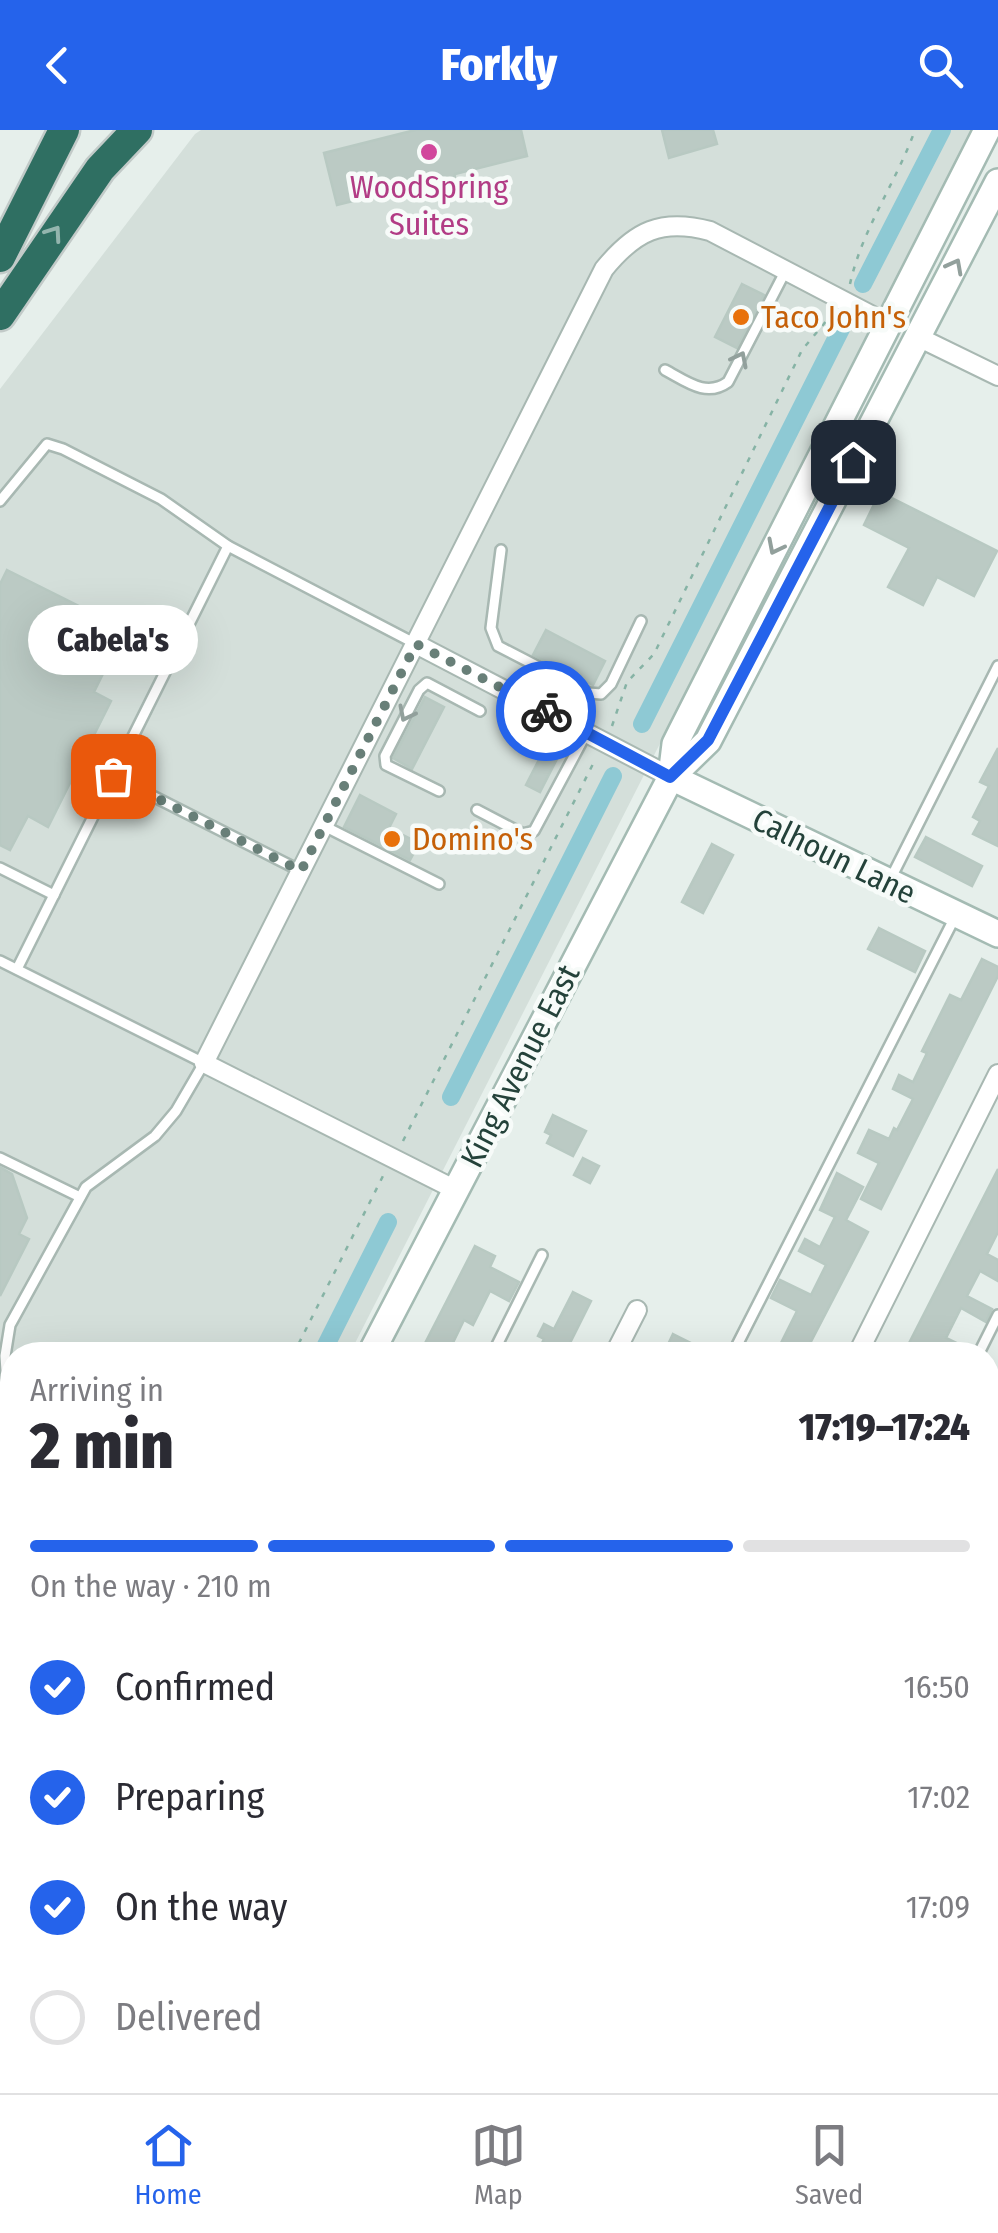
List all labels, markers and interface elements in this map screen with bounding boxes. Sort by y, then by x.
icon: back [30,38,85,93]
text: Forkly [441,38,557,92]
icon: search [913,38,968,93]
marker: WoodSpring Suites [418,141,440,163]
place label: WoodSpring Suites [350,168,508,243]
one-way arrow [42,226,60,245]
one-way arrow [943,258,962,276]
place label: Taco John's [761,298,906,336]
marker: Taco John's [730,306,752,328]
one-way arrow [728,351,747,369]
pin [811,420,896,505]
icon: home [826,435,881,490]
one-way arrow [768,537,787,555]
callout: Cabela's [28,606,198,676]
text: Cabela's [57,621,169,659]
courier [496,661,596,761]
icon: bike [519,684,574,739]
one-way arrow [398,704,418,722]
pin [71,734,156,819]
icon: bag [86,749,141,804]
street label: Calhoun Lane [746,800,922,912]
place label: Domino's [412,820,533,858]
marker: Domino's [381,828,403,850]
street label: King Avenue East [453,958,588,1174]
text: Arriving in [30,1371,164,1409]
text: 17:19–17:24 [799,1404,970,1450]
text: 2 min [30,1407,174,1485]
text: On the way · 210 m [30,1567,272,1605]
icon: check [30,1660,85,1715]
text: Confirmed [115,1664,275,1710]
text: 16:50 [903,1668,970,1706]
icon: check [30,1770,85,1825]
text: Preparing [115,1774,264,1820]
text: 17:02 [907,1778,970,1816]
icon: check [30,1880,85,1935]
text: On the way [115,1884,287,1930]
text: 17:09 [906,1888,970,1926]
text: Delivered [115,1994,262,2040]
tab: Home [135,2118,202,2211]
tab: Map [471,2118,526,2211]
tab: Saved [795,2118,863,2211]

